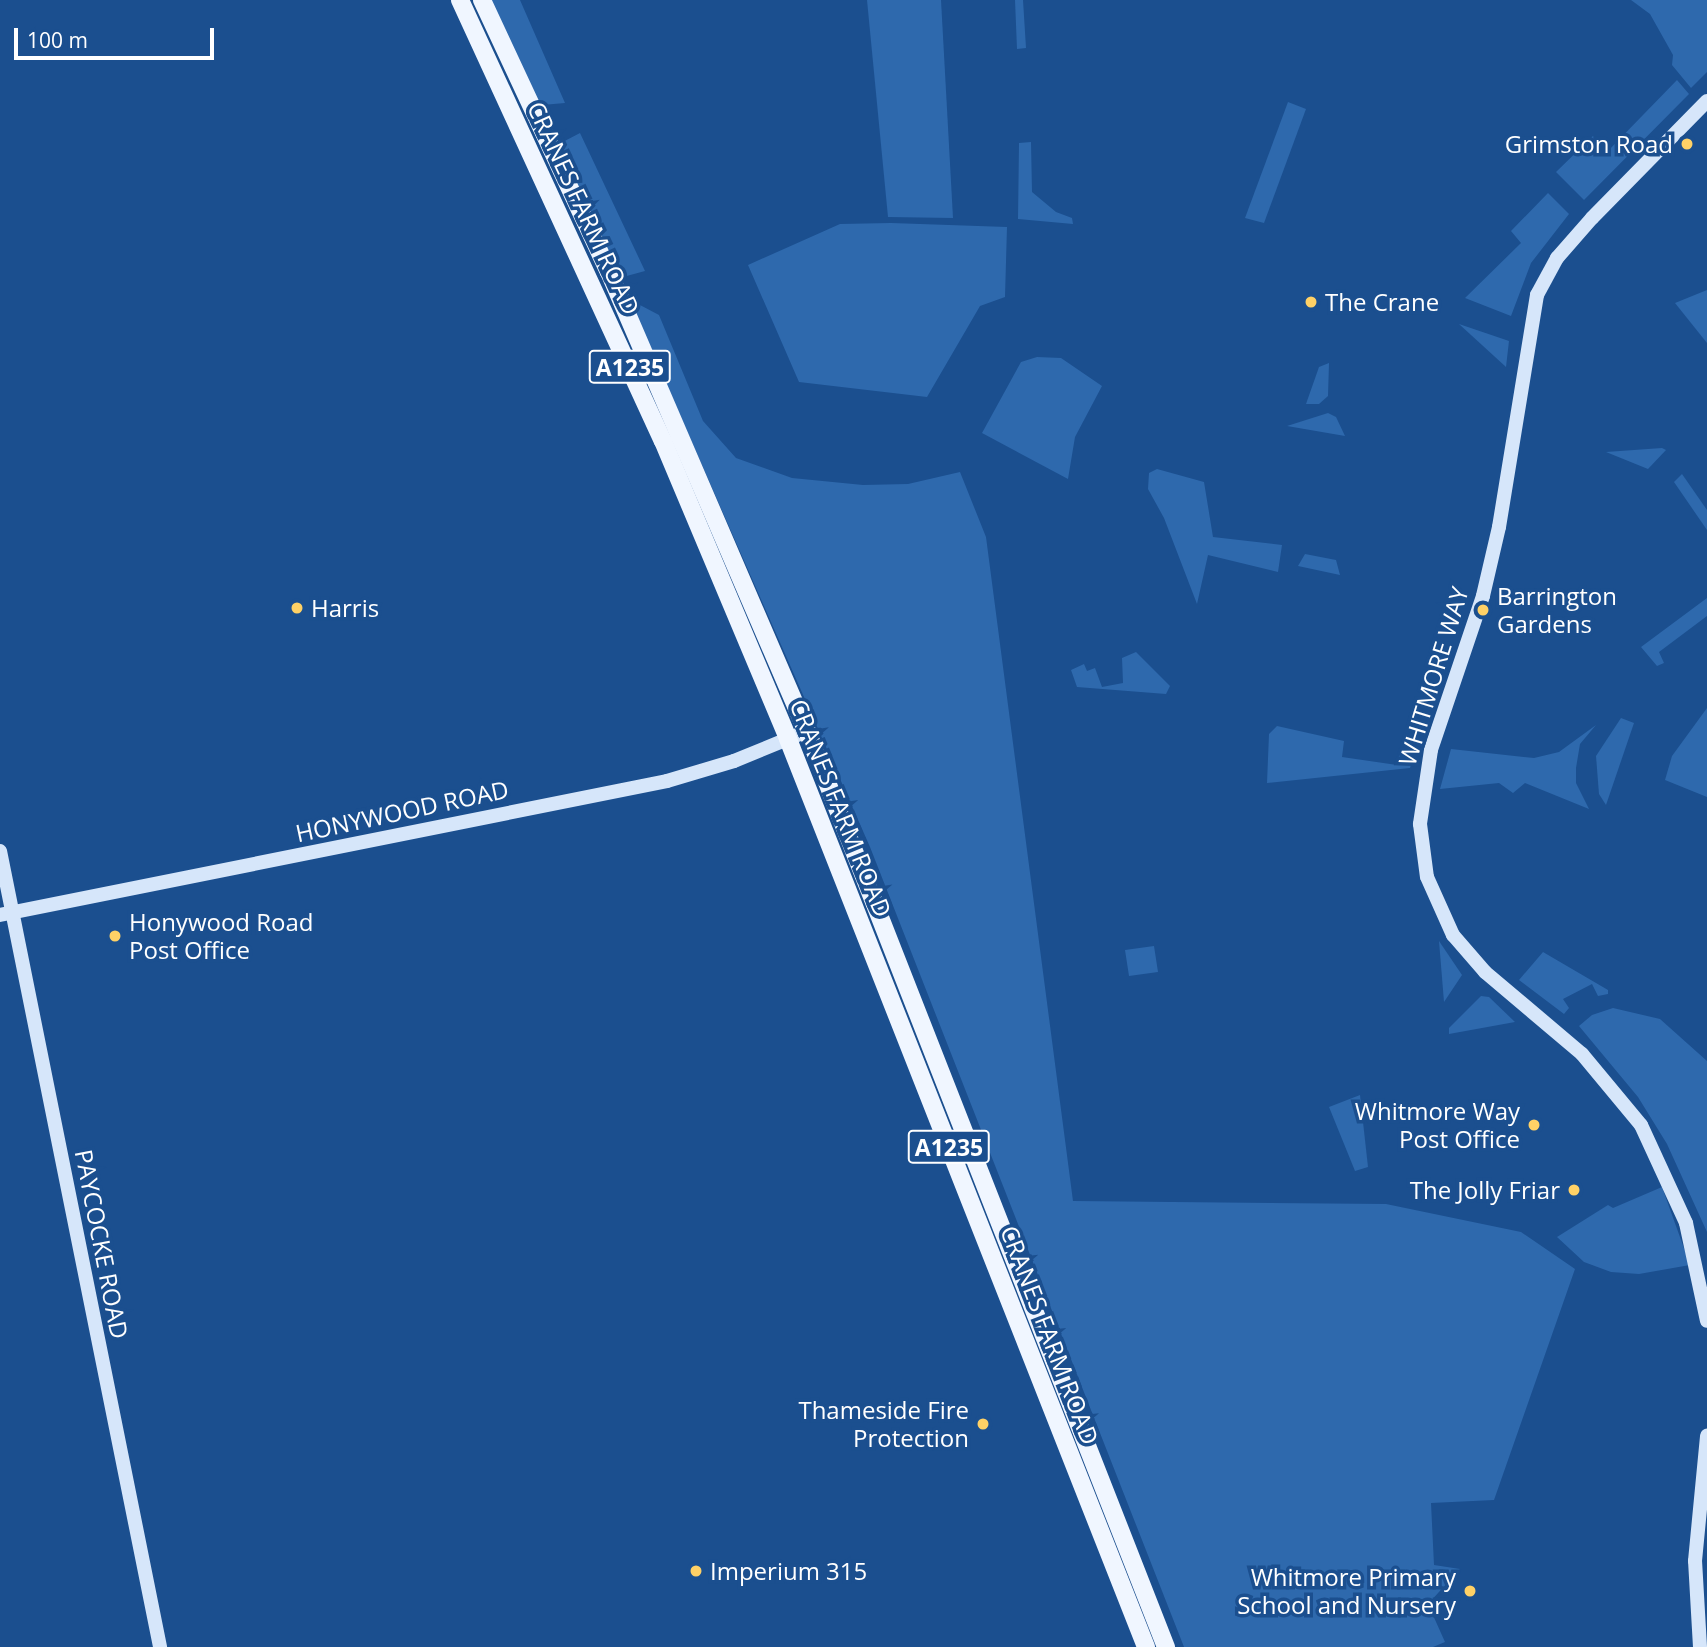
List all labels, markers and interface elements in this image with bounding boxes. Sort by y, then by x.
scale bar [18,14,217,58]
text: 100 m [27,26,88,54]
street label: CRANES FARM ROAD [522,97,646,319]
place label: Grimston Road [1505,130,1673,158]
marker: Grimston Road [1679,136,1695,152]
place label: The Crane [1325,288,1439,316]
marker: The Crane [1303,294,1319,310]
road number: A1235 [588,348,672,386]
place label: Barrington Gardens [1497,582,1617,638]
street label: WHITMORE WAY [1392,583,1474,769]
place label: Harris [311,594,379,622]
marker: Harris [289,600,305,616]
marker: Barrington Gardens [1475,602,1491,618]
street label: CRANES FARM ROAD [784,695,898,921]
street label: HONYWOOD ROAD [293,774,511,848]
place label: Honywood Road Post Office [129,908,314,964]
marker: Honywood Road Post Office [107,928,123,944]
place label: Whitmore Way Post Office [1355,1097,1520,1153]
marker: Whitmore Way Post Office [1526,1117,1542,1133]
road number: A1235 [907,1128,991,1166]
street label: PAYCOCKE ROAD [70,1147,134,1341]
place label: The Jolly Friar [1410,1176,1560,1204]
marker: The Jolly Friar [1566,1182,1582,1198]
street label: CRANES FARM ROAD [995,1221,1105,1449]
place label: Thameside Fire Protection [798,1396,969,1452]
marker: Thameside Fire Protection [975,1416,991,1432]
place label: Imperium 315 [710,1557,867,1585]
marker: Imperium 315 [688,1563,704,1579]
place label: Whitmore Primary School and Nursery [1237,1563,1456,1619]
marker: Whitmore Primary School and Nursery [1462,1583,1478,1599]

